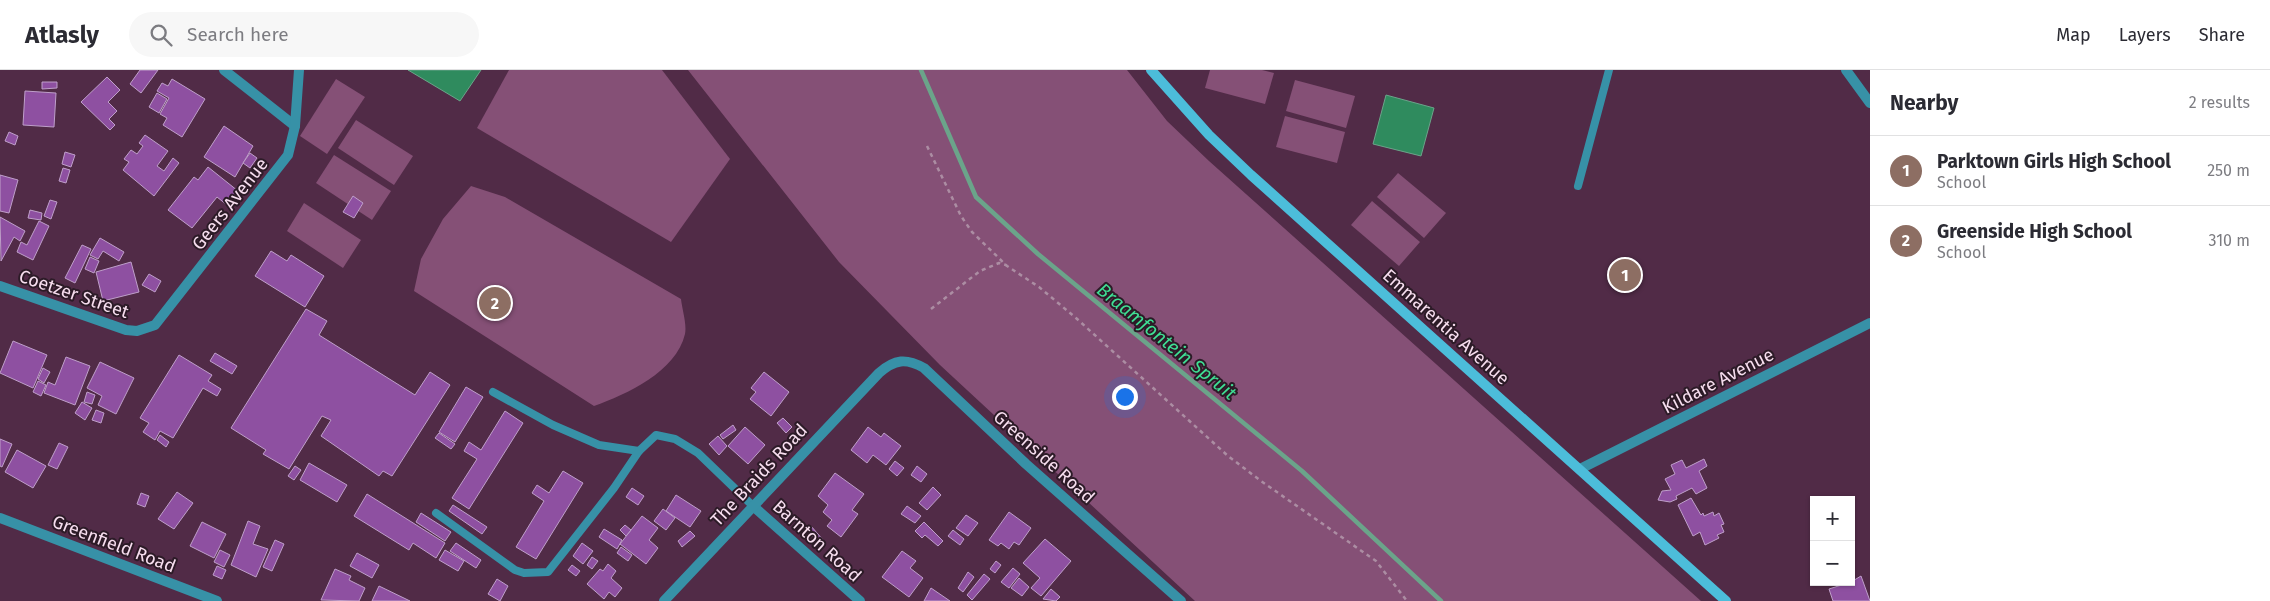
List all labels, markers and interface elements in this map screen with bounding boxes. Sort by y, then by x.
search box [129,12,479,57]
text: Atlasly [25,21,99,49]
icon: search [147,21,175,49]
text: Search here [187,23,289,46]
text: Map [2056,24,2091,46]
text: Layers [2119,24,2171,46]
text: Share [2199,24,2245,46]
text: Nearby [1890,90,1958,116]
text: 2 results [2189,93,2250,112]
text: Parktown Girls High School [1937,150,2171,173]
street label: Geers Avenue [187,154,273,254]
text: 1 [1902,161,1910,180]
text: 250 m [2207,161,2250,180]
text: School [1937,173,1986,192]
text: Greenside High School [1937,220,2132,243]
text: 2 [1902,231,1910,250]
text: 310 m [2209,231,2250,250]
text: School [1937,243,1986,262]
pin: 1 [1609,256,1641,294]
street label: Emmarentia Avenue [1378,264,1514,390]
street label: Coetzer Street [16,265,132,323]
water label: Braamfontein Spruit [1092,278,1241,405]
pin: 2 [479,284,511,322]
street label: Kildare Avenue [1659,343,1777,419]
your location [1112,384,1138,410]
street label: Greenside Road [989,406,1099,508]
street label: The Braids Road [706,419,812,531]
street label: Barnton Road [768,495,866,587]
map controls [1810,496,1855,586]
button: + [1810,496,1855,541]
street label: Greenfield Road [49,510,179,578]
button: − [1810,541,1855,586]

